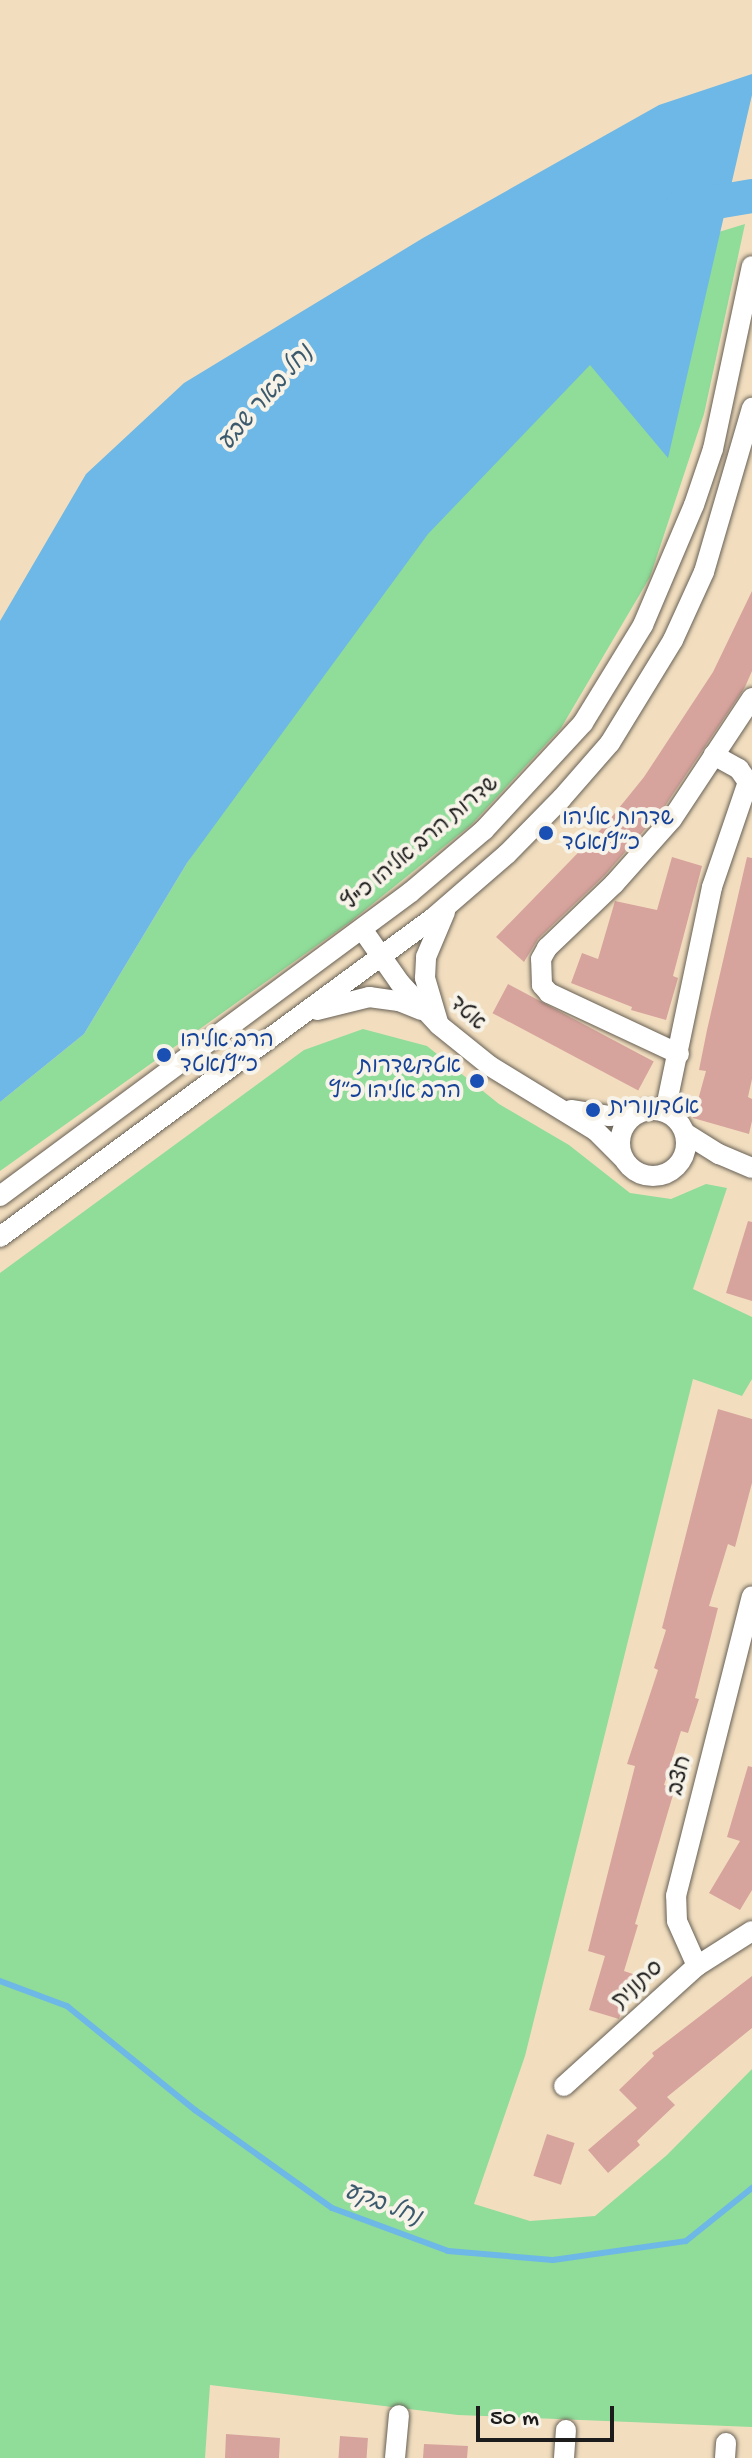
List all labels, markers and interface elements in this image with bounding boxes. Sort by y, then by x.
water label: נחל באר שבע [213,340,321,458]
street label: שדרות הרב אליהו כ"ץ [339,772,505,918]
place label: שדרות אליהו כ״ץ/אטד [562,807,674,858]
marker: שדרות אליהו כ״ץ/אטד [537,824,555,842]
street label: אטד [442,992,490,1038]
place label: הרב אליהו כ״ץ/אטד [180,1029,274,1080]
marker: הרב אליהו כ״ץ/אטד [155,1046,173,1064]
place label: אטד/שדרות הרב אליהו כ״ץ [329,1055,461,1106]
marker: אטד/שדרות הרב אליהו כ״ץ [468,1072,486,1090]
place label: אטד/נורית [609,1097,699,1123]
marker: אטד/נורית [584,1101,602,1119]
street label: חצב [664,1753,700,1799]
street label: סתונית [608,1956,670,2016]
water label: נחל בקע [339,2178,425,2234]
scale bar [480,2390,618,2440]
text: 50 m [490,2405,539,2434]

